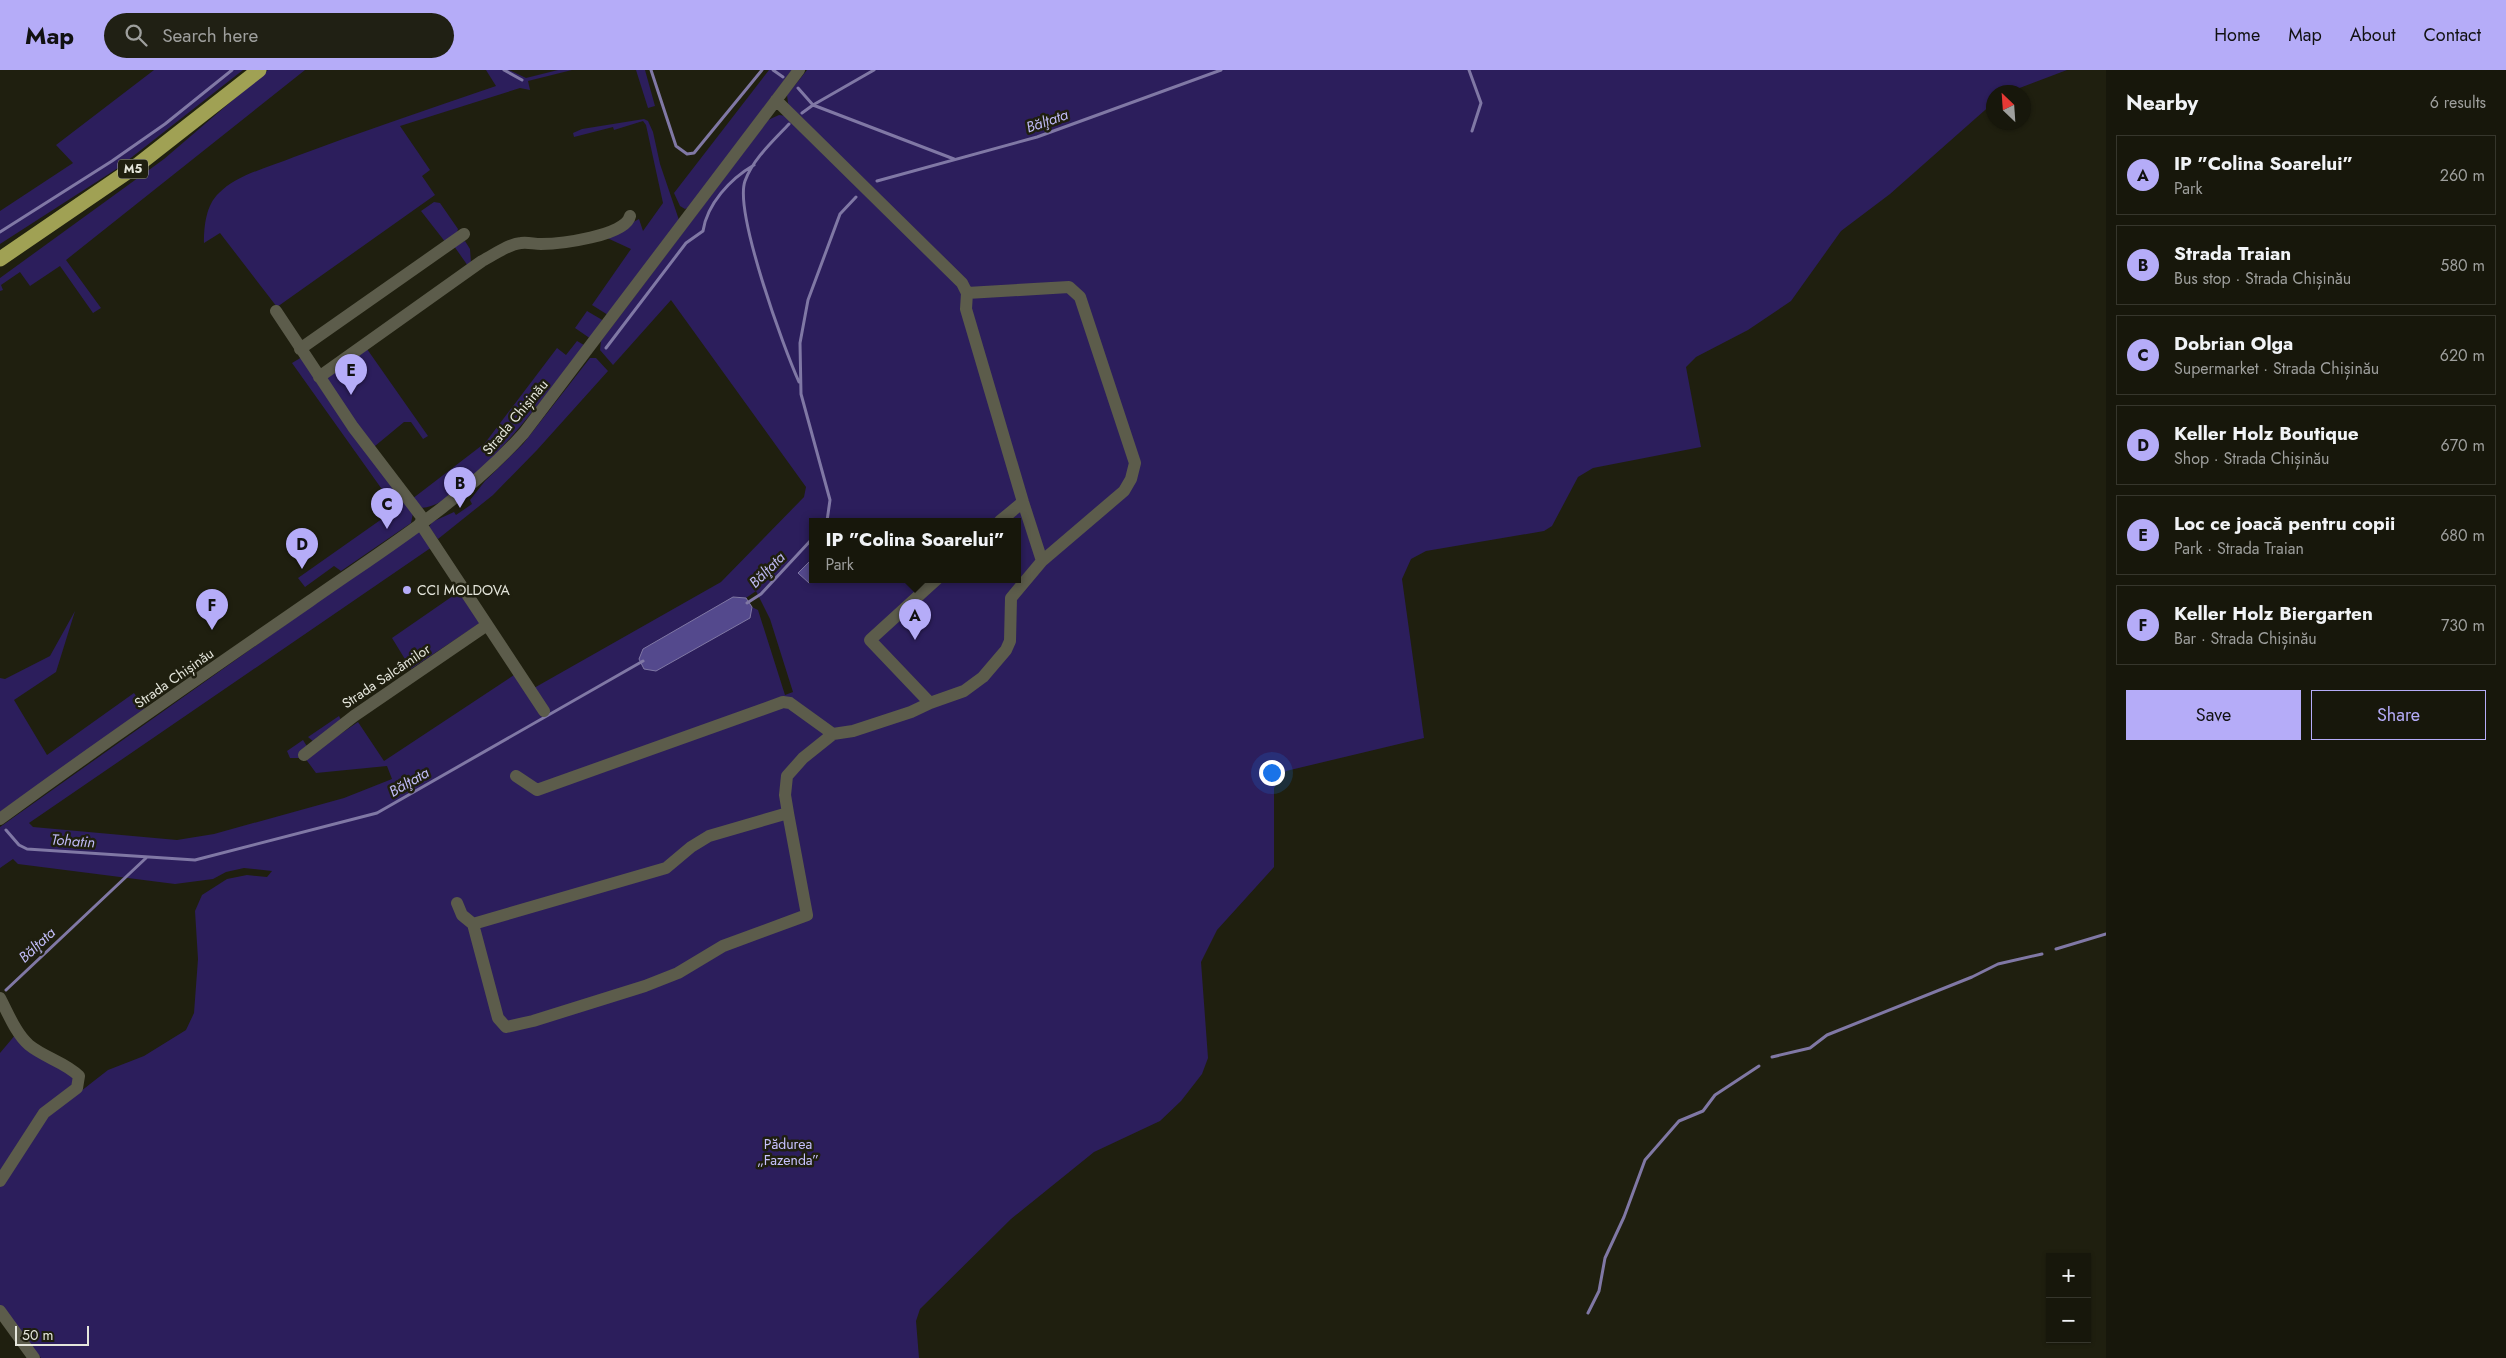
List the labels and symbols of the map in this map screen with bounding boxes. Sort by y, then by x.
north arrow [1986,85,2031,130]
water label: Bălţata [1023,103,1072,138]
road number: M5 [118,160,148,178]
pin: E [335,354,367,395]
street label: Strada Chișinău [478,375,553,460]
pin: B [444,467,476,508]
pin: C [371,488,403,529]
pin: D [286,528,318,569]
water label: Bălţata [744,546,791,593]
place label: CCI MOLDOVA [417,580,511,600]
marker: CCI MOLDOVA [401,584,413,596]
pin: F [196,589,228,630]
pin: A [899,599,931,640]
street label: Strada Salcâmilor [338,639,434,713]
street label: Strada Chișinău [130,643,218,714]
your location [1259,760,1285,786]
water label: Bălţata [385,761,434,802]
water label: Tohatin [50,828,96,854]
water label: Bălţata [14,922,61,968]
park label: Pădurea „Fazenda” [757,1134,819,1170]
scale bar [15,1323,89,1346]

